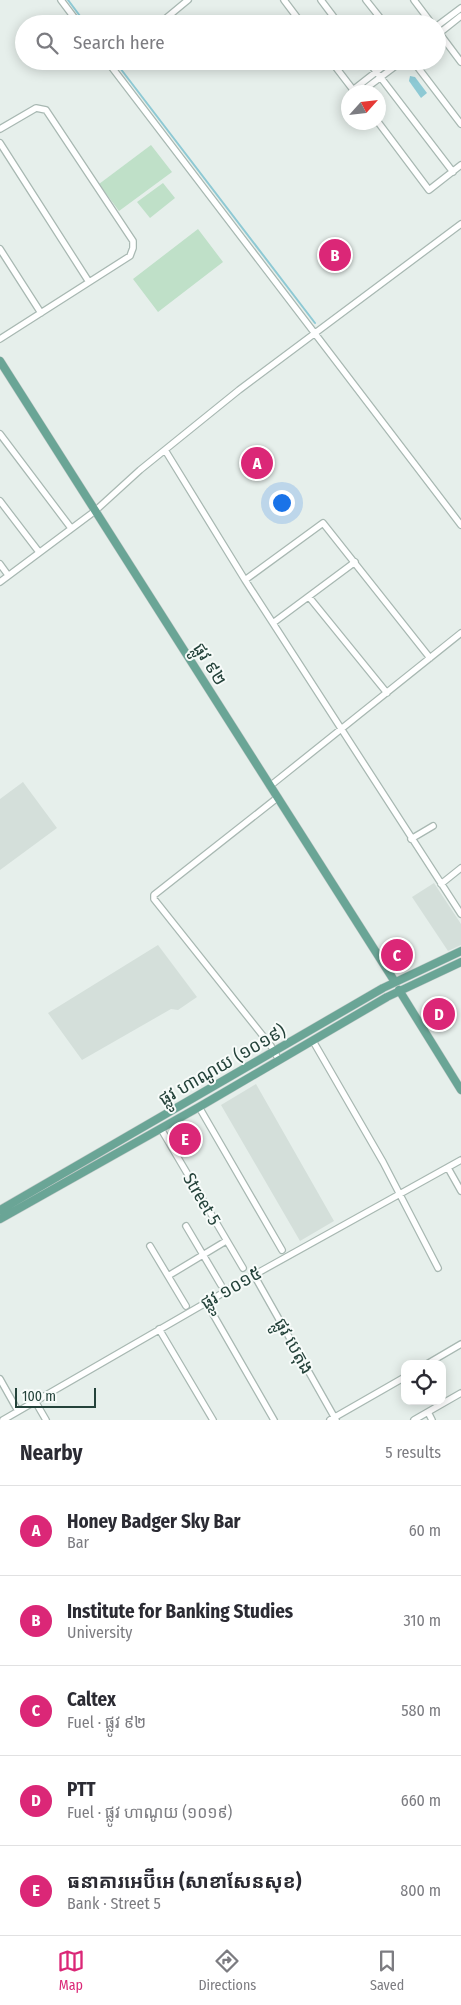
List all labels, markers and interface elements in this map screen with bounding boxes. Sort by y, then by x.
search box [15,15,446,70]
icon: search [33,29,61,57]
text: Search here [73,31,165,54]
north arrow [341,85,386,130]
pin: B [319,236,351,274]
pin: A [241,444,273,482]
your location [269,490,295,516]
street label: ផ្លូវ ៩២ [184,638,232,692]
pin: C [381,936,413,974]
pin: D [423,995,455,1033]
street label: ផ្លូវ ហាណូយ (១០១៩) [154,1020,292,1115]
pin: E [169,1120,201,1158]
street label: Street 5 [178,1169,226,1229]
street label: ផ្លូវ ១០១៥ [196,1262,268,1319]
street label: ផ្លូវ បេតុង [265,1314,318,1381]
map controls [401,1360,446,1405]
button: locate [401,1360,446,1405]
scale bar [15,1385,96,1408]
text: 100 m [22,1388,56,1405]
text: Nearby [20,1440,82,1466]
text: 5 results [385,1443,441,1462]
text: Honey Badger Sky Bar [67,1510,241,1533]
text: A [32,1521,40,1540]
text: 60 m [409,1521,441,1540]
text: Bar [67,1533,89,1552]
text: Institute for Banking Studies [67,1600,293,1623]
text: B [32,1611,40,1630]
text: 310 m [404,1611,441,1630]
text: University [67,1623,132,1642]
text: Caltex [67,1688,116,1711]
text: C [32,1701,40,1720]
text: 580 m [401,1701,441,1720]
text: Fuel · ផ្លូវ ៩២ [67,1713,146,1732]
text: PTT [67,1778,96,1801]
text: D [31,1791,41,1810]
text: 660 m [401,1791,441,1810]
text: Fuel · ផ្លូវ ហាណូយ (១០១៩) [67,1803,232,1822]
text: ធនាគារអេប៊ីអេ (សាខាសែនសុខ) [67,1870,301,1893]
text: E [32,1881,40,1900]
text: 800 m [400,1881,441,1900]
text: Bank · Street 5 [67,1894,161,1913]
tab: Map [57,1947,85,1994]
tab: Directions [198,1947,256,1994]
tab: Saved [370,1947,404,1994]

